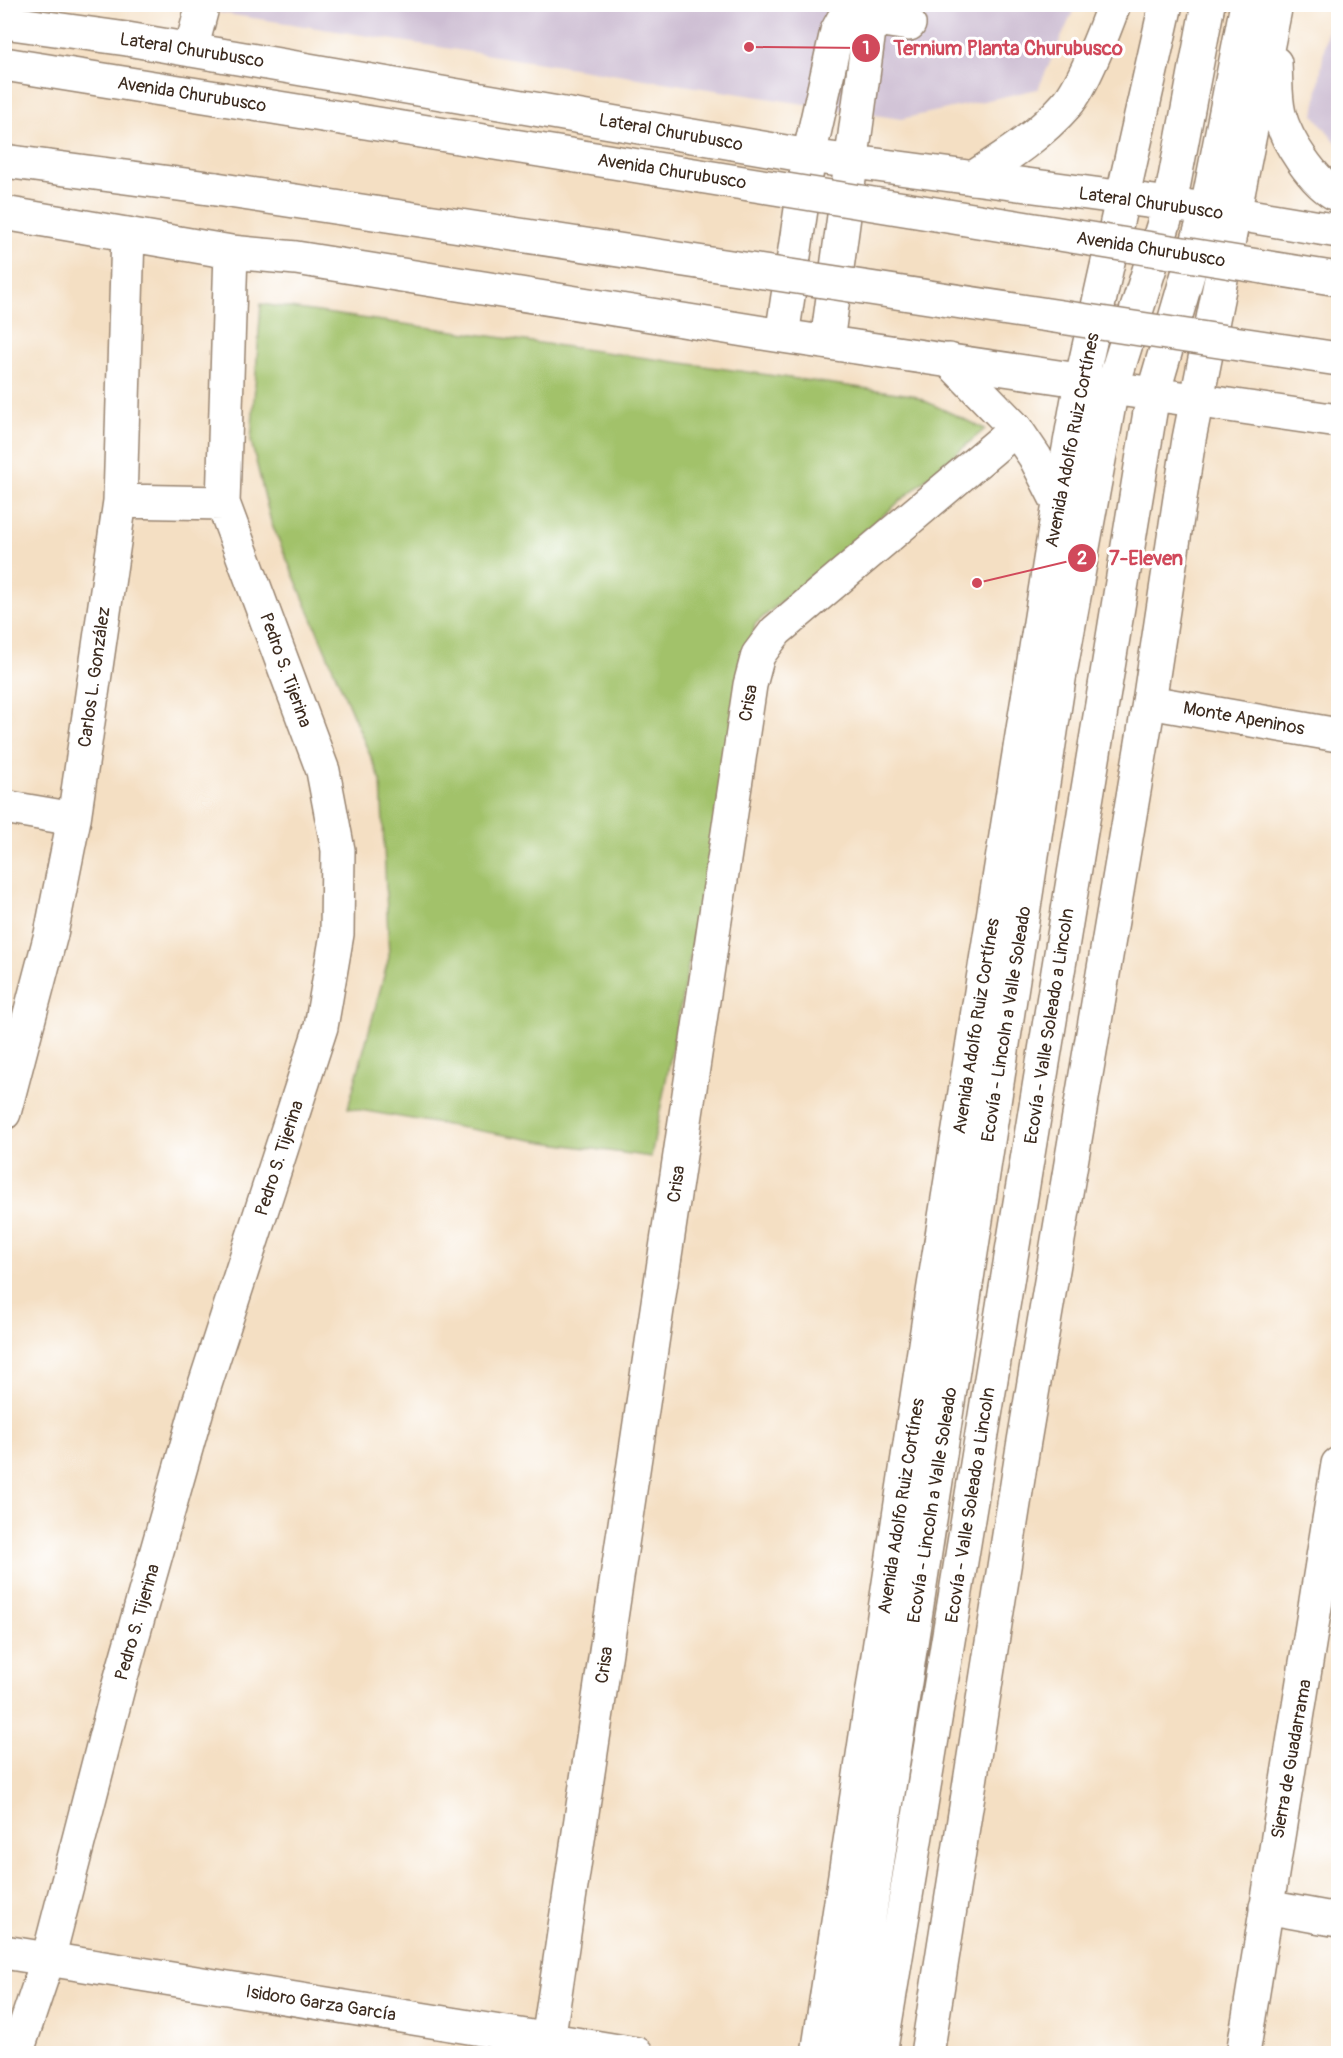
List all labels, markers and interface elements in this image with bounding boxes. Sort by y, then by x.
street label: Lateral Churubusco [118,28,266,73]
callout: Ternium Planta Churubusco [851,29,1135,67]
text: Ternium Planta Churubusco [892,36,1123,61]
text: 1 [862,37,870,60]
street label: Avenida Churubusco [116,71,268,118]
street label: Lateral Churubusco [597,108,745,157]
street label: Avenida Churubusco [596,148,748,195]
street label: Lateral Churubusco [1077,182,1225,225]
street label: Avenida Churubusco [1075,226,1227,273]
street label: Avenida Adolfo Ruiz Cortínes [1040,331,1105,549]
callout: 7-Eleven [1067,539,1195,577]
text: 7-Eleven [1109,546,1183,571]
text: 2 [1077,547,1087,570]
street label: Carlos L. González [73,605,116,749]
street label: Pedro S. Tijerina [254,610,317,731]
street label: Crisa [734,683,763,723]
street label: Monte Apeninos [1182,697,1306,740]
street label: Ecovía - Lincoln a Valle Soleado [976,904,1037,1144]
street label: Ecovía - Valle Soleado a Lincoln [1019,907,1079,1146]
street label: Avenida Adolfo Ruiz Cortínes [948,917,1005,1136]
street label: Pedro S. Tijerina [250,1097,309,1219]
street label: Crisa [663,1164,690,1204]
street label: Ecovía - Lincoln a Valle Soleado [902,1385,963,1625]
street label: Ecovía - Valle Soleado a Lincoln [940,1386,1000,1625]
street label: Avenida Adolfo Ruiz Cortínes [873,1397,930,1616]
street label: Pedro S. Tijerina [110,1561,165,1683]
street label: Crisa [591,1645,618,1685]
street label: Sierra de Guadarrama [1266,1678,1317,1841]
street label: Isidoro Garza García [244,1980,398,2027]

